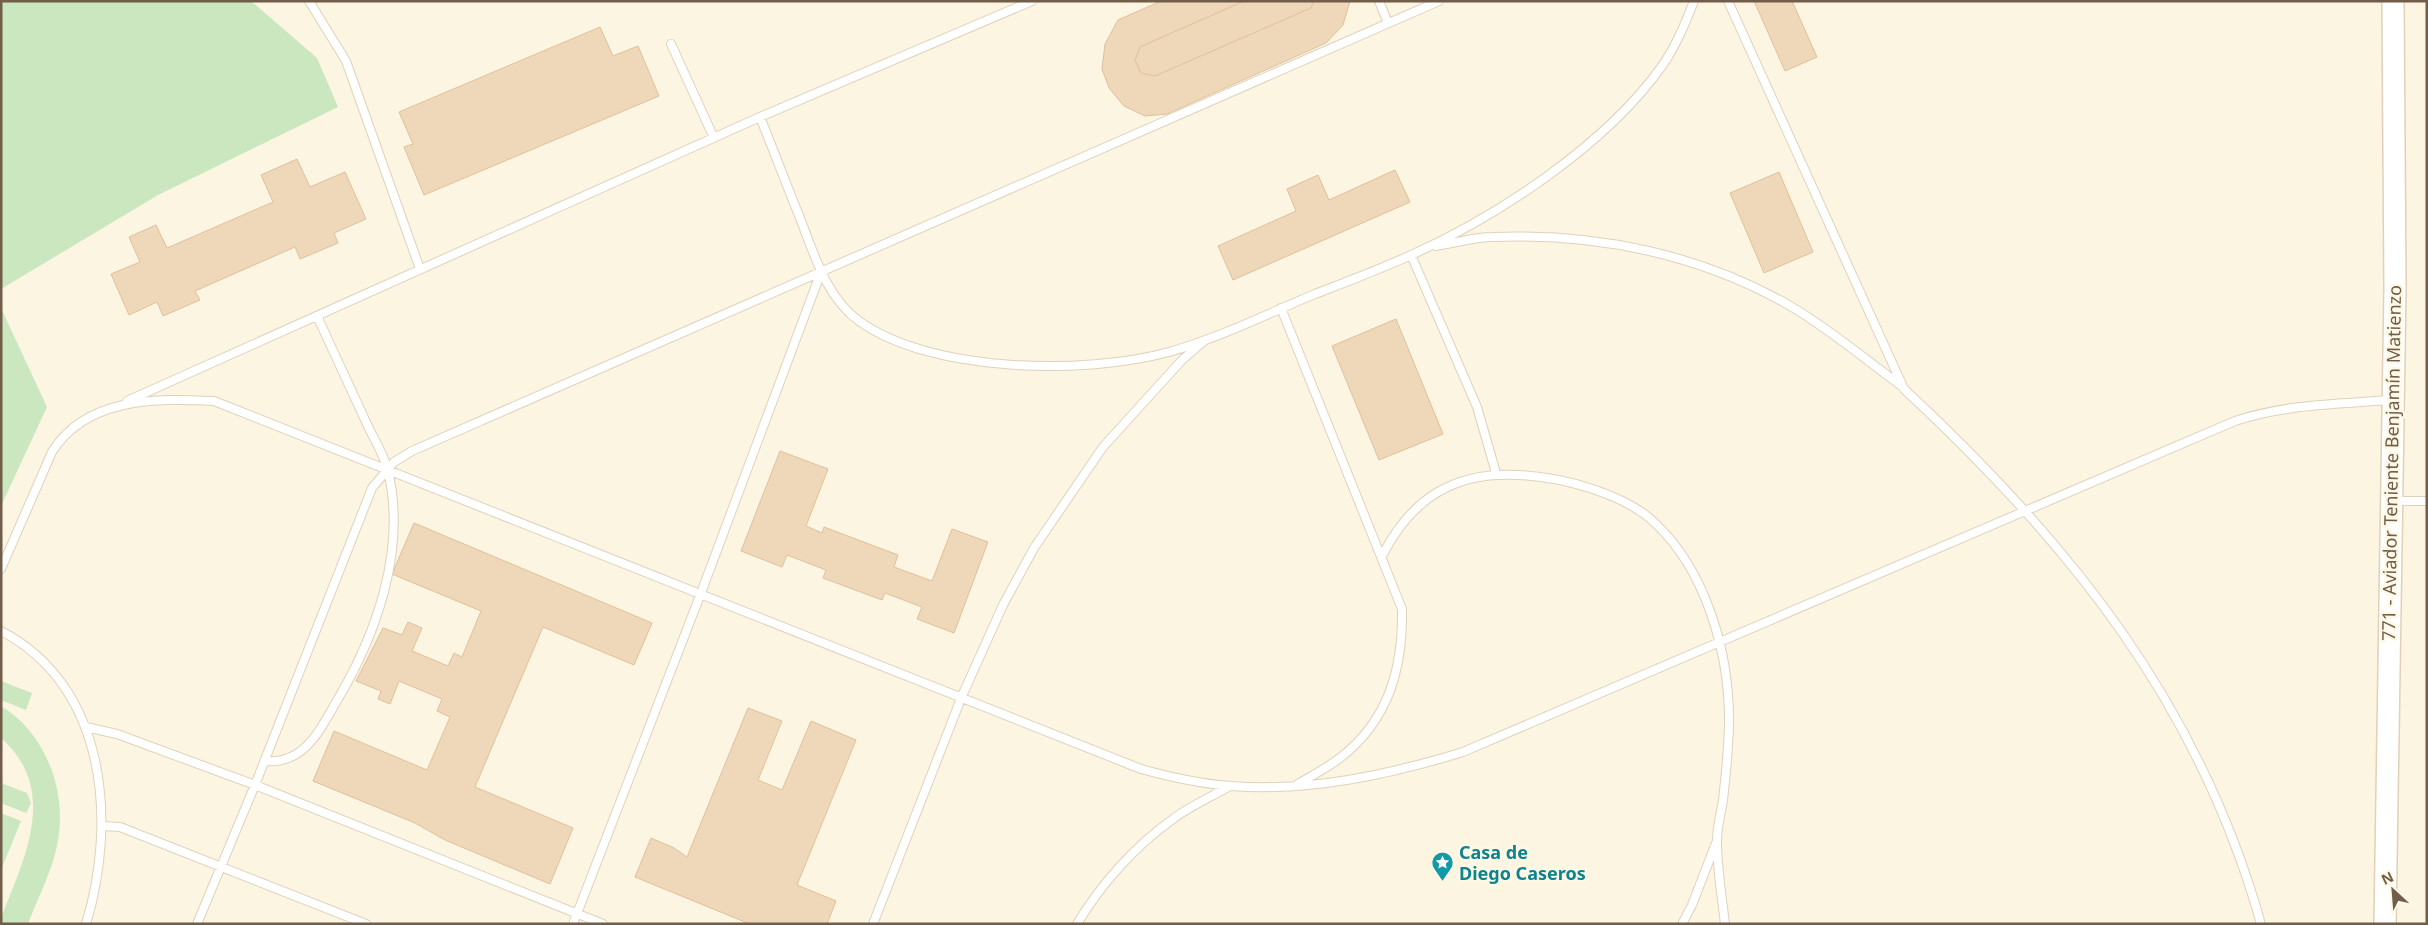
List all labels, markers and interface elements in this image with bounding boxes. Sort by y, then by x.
street label: 771 - Aviador Teniente Benjamín Matienzo [2376,285,2406,641]
place label: Casa de Diego Caseros [1459,840,1586,885]
place icon: Casa de Diego Caseros [1431,851,1455,882]
north arrow [2368,865,2418,915]
text: N [2378,867,2396,889]

